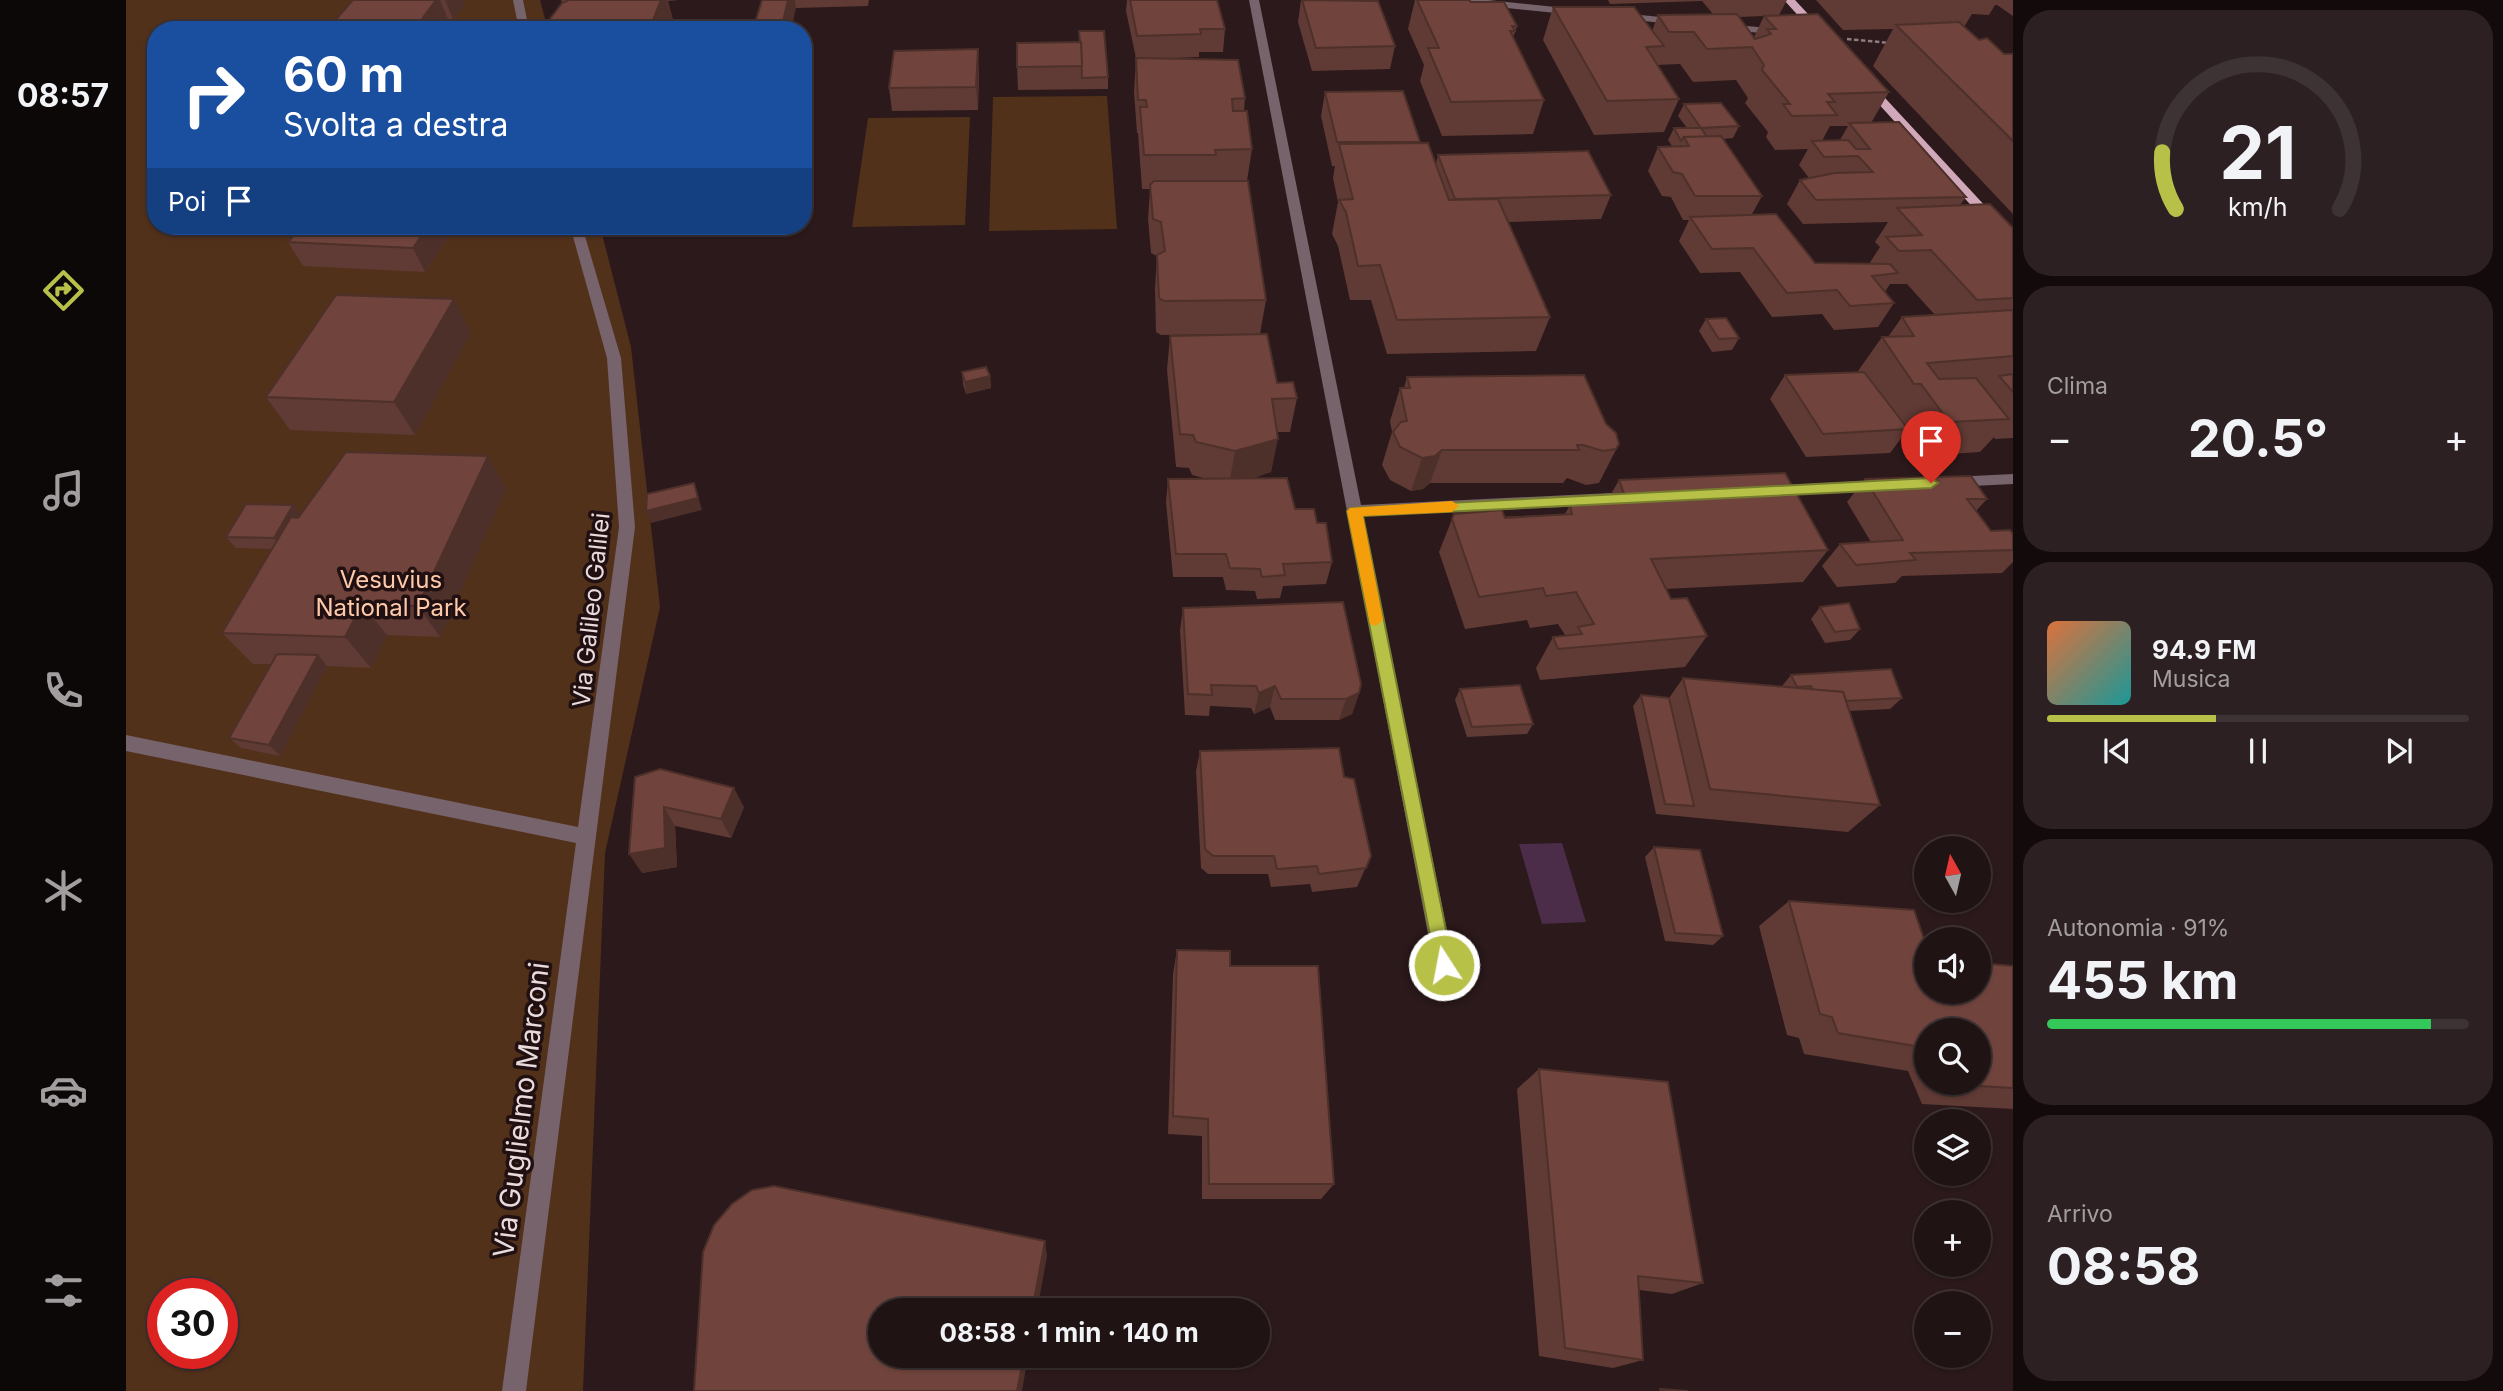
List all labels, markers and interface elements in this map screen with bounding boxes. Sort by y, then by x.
text: 60 m [283,45,404,104]
icon: right [168,49,259,140]
text: 08:57 [17,76,109,115]
text: Svolta a destra [283,105,508,144]
text: 21 [2219,108,2297,197]
icon: arrive [220,182,258,220]
text: Poi [168,186,206,217]
text: km/h [2228,192,2288,222]
icon: directions [39,266,88,315]
text: Clima [2047,372,2108,400]
text: 20.5° [2188,407,2328,470]
pin [1901,411,1961,483]
text: − [2047,415,2072,461]
text: + [2444,415,2469,461]
icon: arrive [1912,422,1950,460]
icon: music [39,466,88,515]
street label: Via Galileo Galilei [566,511,616,709]
park label: Vesuvius National Park [315,565,467,622]
text: 94.9 FM [2152,634,2256,665]
text: Musica [2152,665,2230,693]
icon: phone [39,666,88,715]
icon: previous [2098,732,2136,770]
icon: pause [2239,732,2277,770]
icon: next [2380,732,2418,770]
north arrow [1914,836,1992,914]
map controls [1914,836,1991,1368]
icon: climate [39,866,88,915]
text: Autonomia · 91% [2047,914,2229,942]
button: sound [1914,927,1991,1004]
position arrow [1407,928,1481,1002]
text: 455 km [2047,949,2239,1012]
street label: Via Guglielmo Marconi [486,960,556,1260]
button: search [1914,1018,1991,1095]
icon: car [39,1066,88,1115]
button: layers [1914,1109,1991,1186]
button: + [1914,1200,1991,1277]
text: Arrivo [2047,1200,2113,1228]
text: 08:58 [2047,1235,2200,1298]
icon: filters [39,1266,88,1315]
speed limit sign: 30 [147,1278,238,1369]
button: − [1914,1291,1991,1368]
text: 08:58 · 1 min · 140 m [939,1317,1199,1348]

